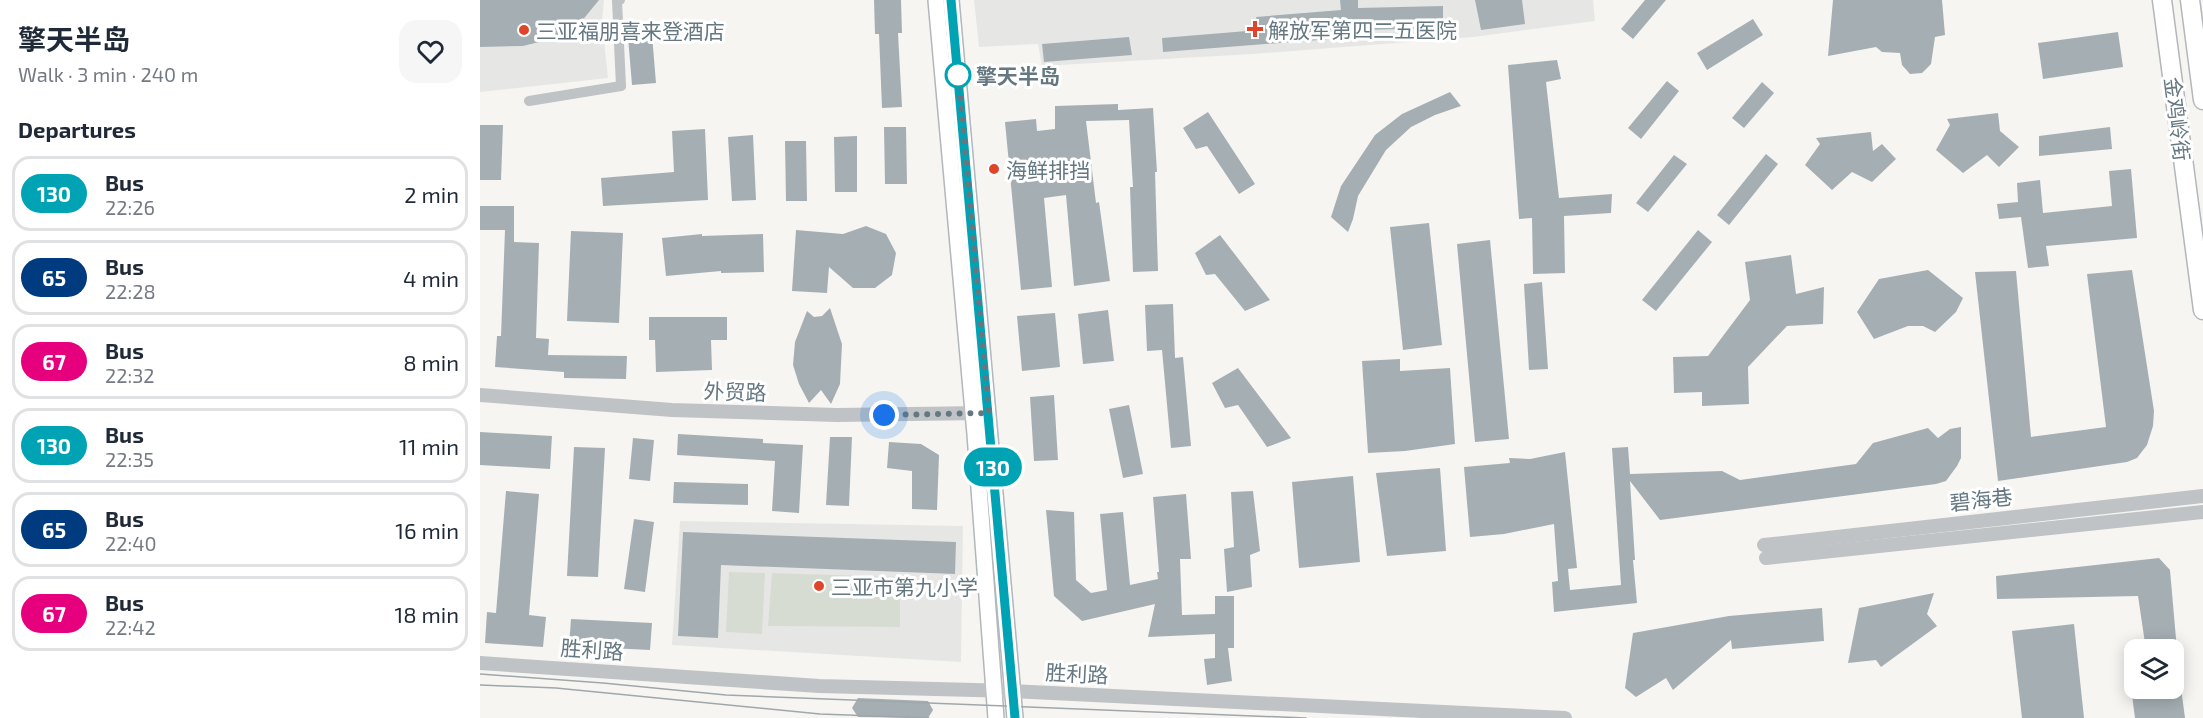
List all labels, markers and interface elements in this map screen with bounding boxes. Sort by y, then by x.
place label: 解放军第四二五医院 [1268,17,1457,42]
place label: 三亚福朋喜来登酒店 [536,18,725,43]
button: heart [399,20,462,83]
marker: 解放军第四二五医院 [1246,20,1264,38]
text: 擎天半岛 [18,22,130,56]
marker: 三亚福朋喜来登酒店 [517,23,531,37]
text: Walk · 3 min · 240 m [18,62,198,86]
marker: 擎天半岛 [945,62,971,88]
place label: 擎天半岛 [976,63,1060,88]
street label: 金鸡岭街 [2160,76,2196,162]
text: Departures [18,116,136,142]
place label: 海鲜排挡 [1006,157,1090,182]
marker: 海鲜排挡 [987,162,1001,176]
text: Bus [105,169,144,195]
text: 130 [37,181,71,206]
text: 2 min [404,181,459,207]
text: 22:26 [105,195,155,219]
text: Bus [105,253,144,279]
text: 65 [42,265,66,290]
text: 4 min [403,265,459,291]
text: 22:28 [105,279,156,303]
text: Bus [105,337,144,363]
text: 67 [42,349,66,374]
text: 8 min [403,349,459,375]
text: 22:32 [105,363,155,387]
street label: 外贸路 [703,377,767,405]
your location [869,400,899,430]
text: Bus [105,421,144,447]
text: 130 [37,433,71,458]
text: 11 min [399,433,459,459]
text: 22:35 [105,447,154,471]
line badge: 130 [958,448,1028,486]
text: 130 [976,455,1010,480]
street label: 碧海巷 [1948,483,2014,515]
text: Bus [105,505,144,531]
text: 65 [42,517,66,542]
text: 16 min [395,517,459,543]
text: 22:40 [105,531,157,555]
place label: 三亚市第九小学 [831,574,978,599]
marker: 三亚市第九小学 [812,579,826,593]
text: Bus [105,589,144,615]
text: 67 [42,601,66,626]
text: 18 min [394,601,459,627]
text: 22:42 [105,615,156,639]
street label: 胜利路 [560,634,624,664]
map controls [2124,639,2184,699]
button: layers [2124,639,2184,699]
street label: 胜利路 [1045,659,1109,687]

